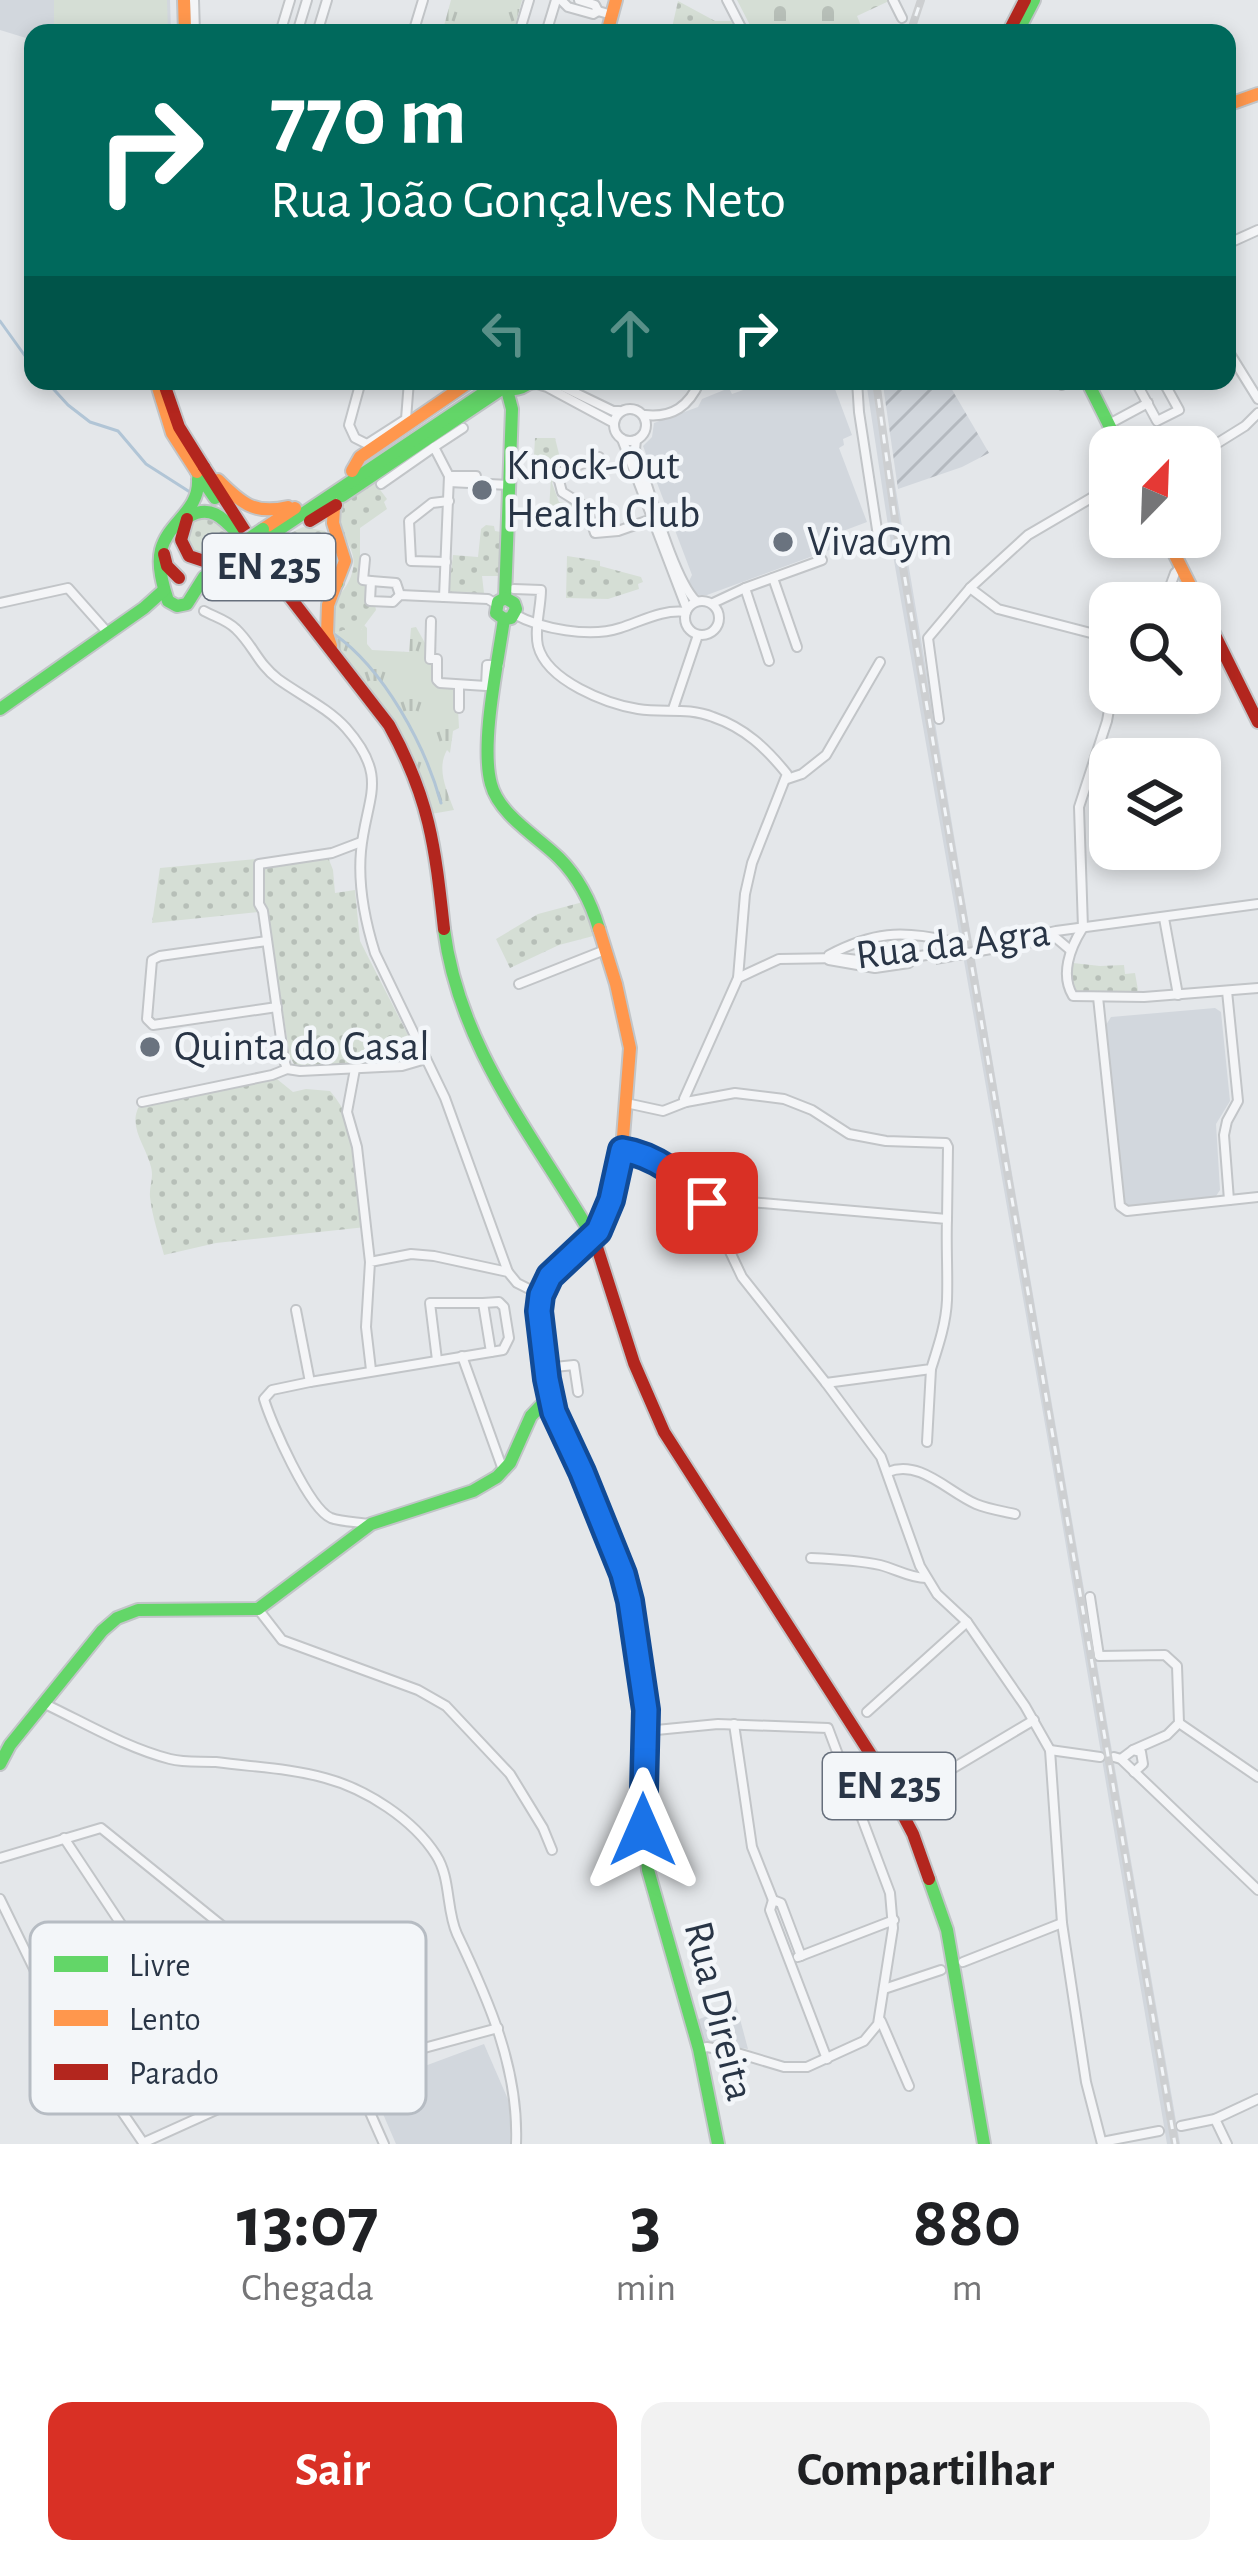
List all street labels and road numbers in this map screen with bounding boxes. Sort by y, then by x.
road number: EN 235 [203,534,335,600]
street label: Rua da Agra [853,911,1053,977]
road number: EN 235 [823,1753,955,1819]
street label: Rua Direita [676,1917,762,2105]

